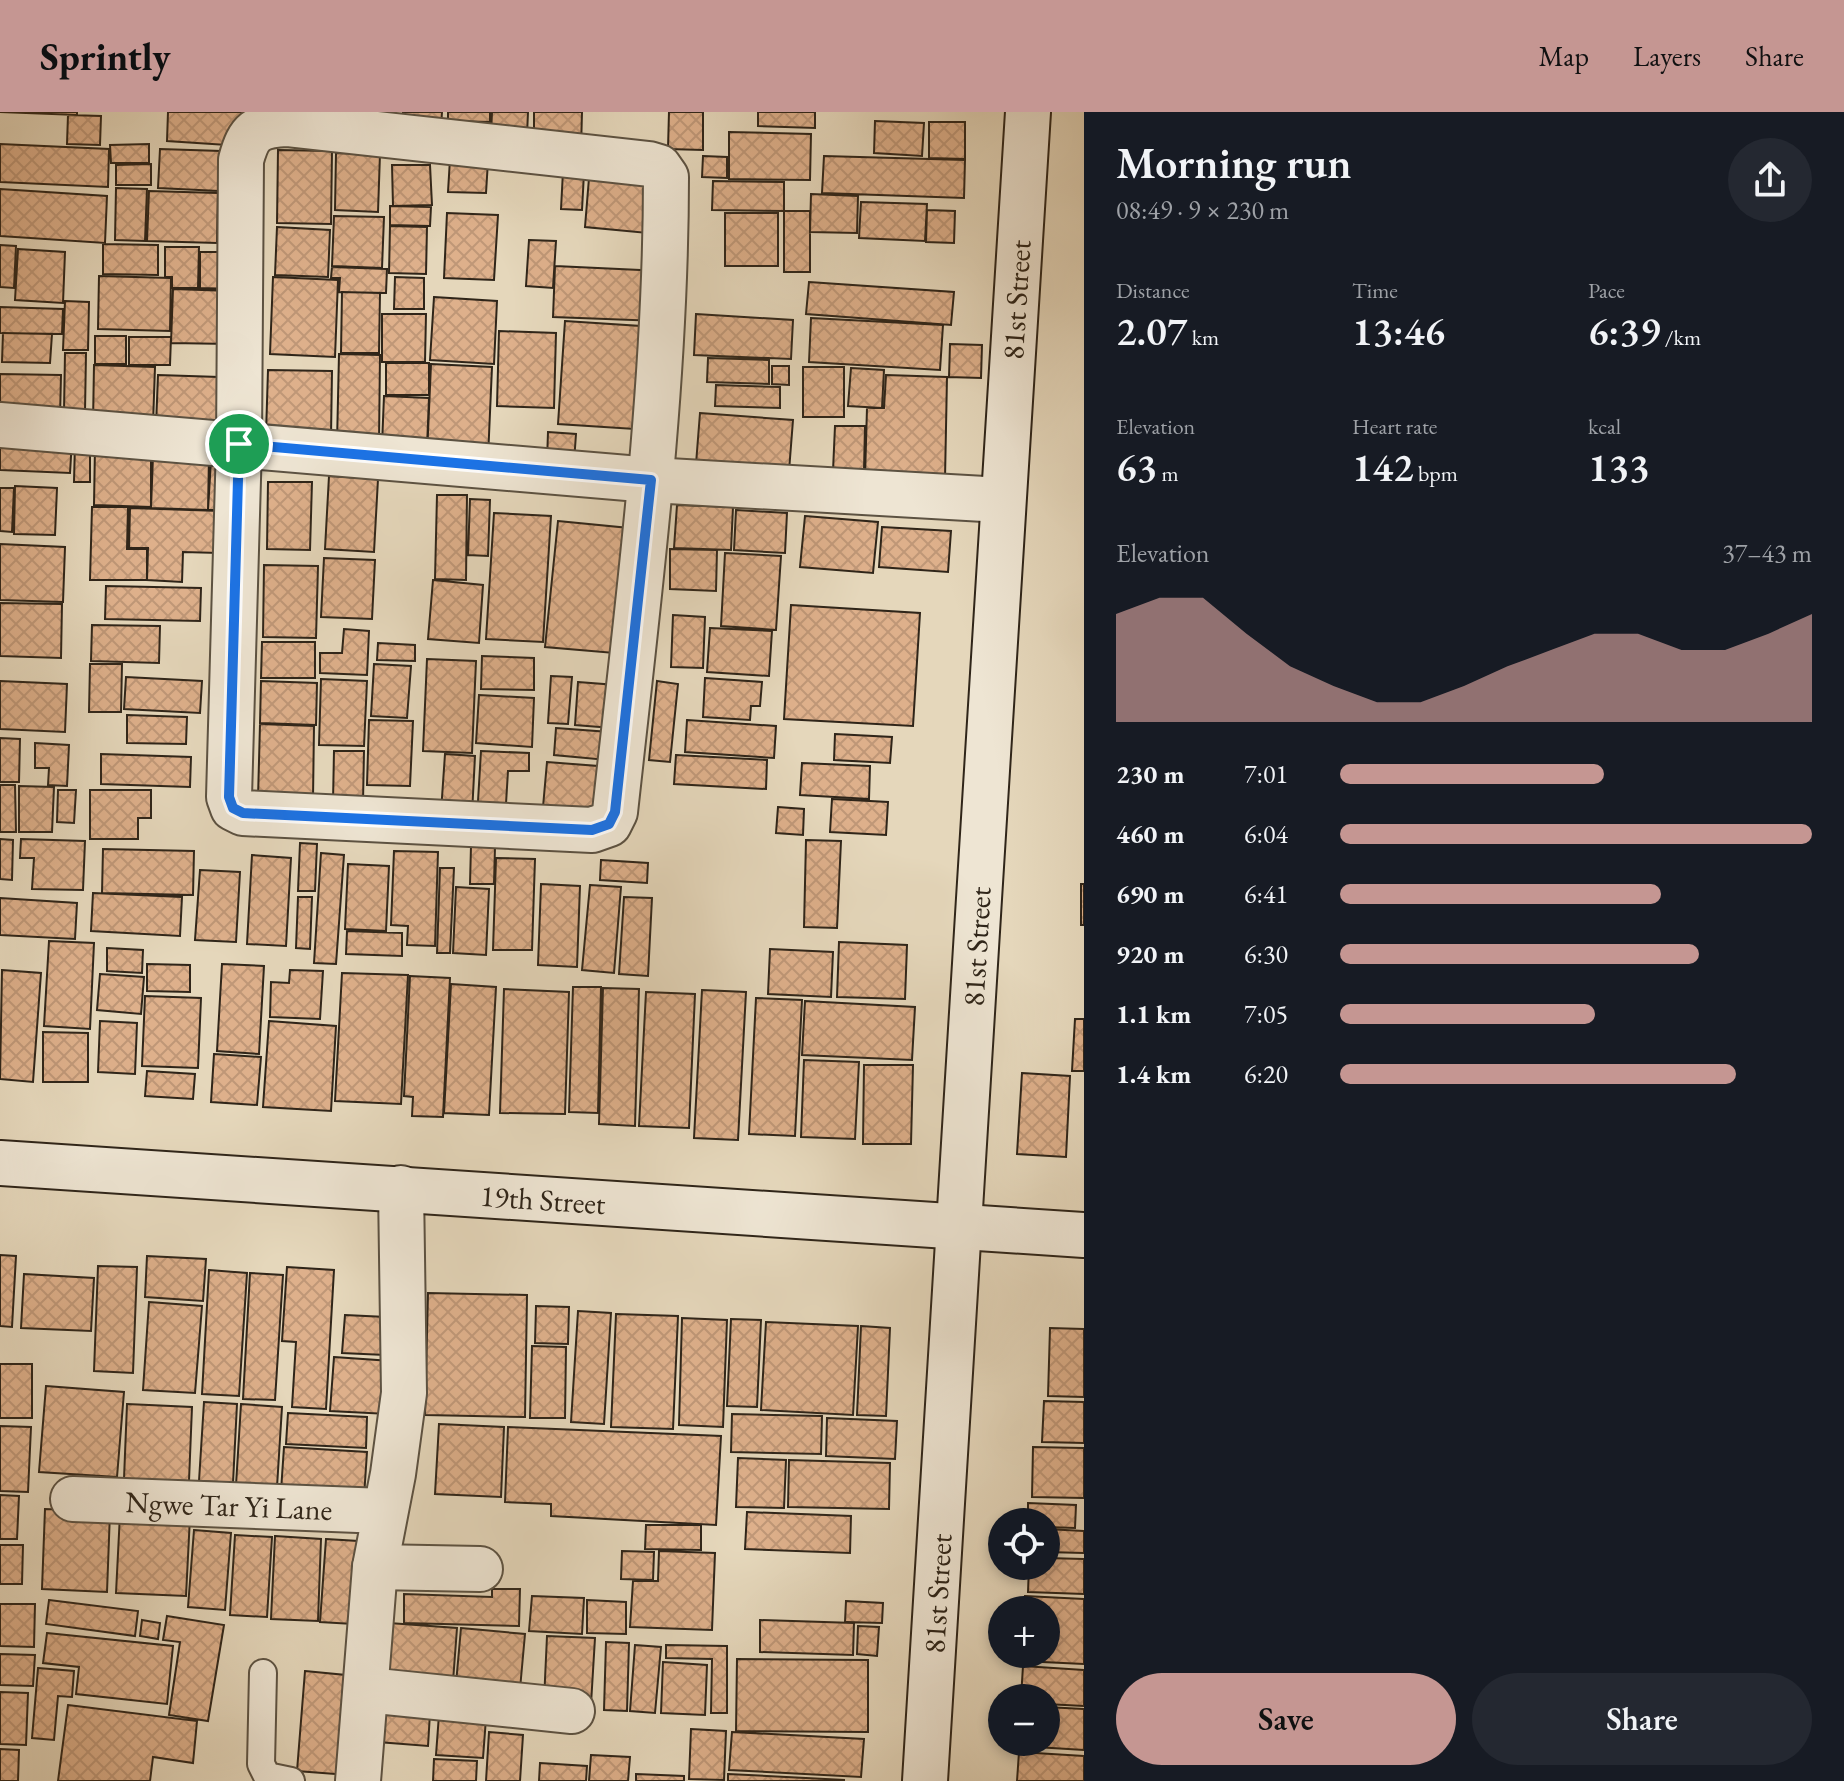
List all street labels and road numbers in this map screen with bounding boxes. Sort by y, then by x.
street label: 81st Street [992,238,1039,361]
street label: 81st Street [953,885,999,1008]
street label: 19th Street [479,1175,607,1223]
street label: Ngwe Tar Yi Lane [125,1482,333,1528]
street label: 81st Street [914,1532,960,1654]

